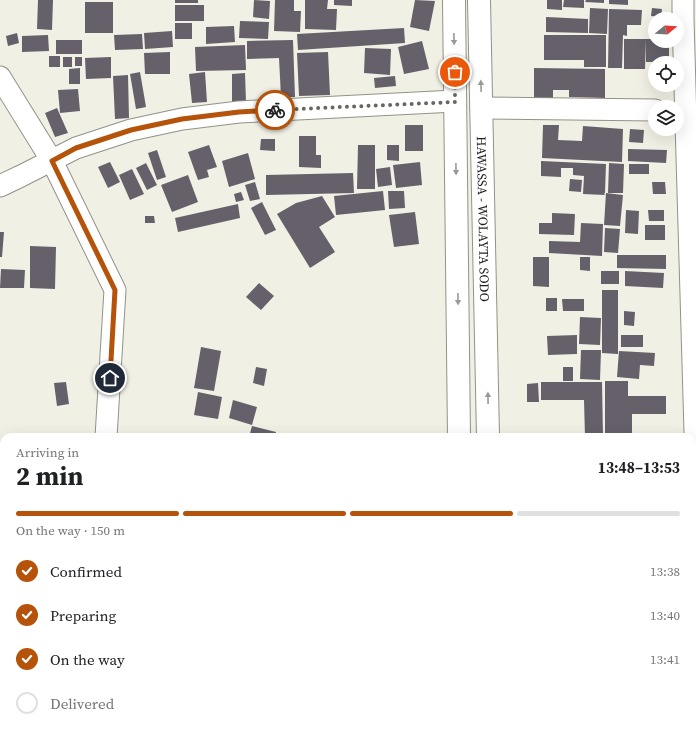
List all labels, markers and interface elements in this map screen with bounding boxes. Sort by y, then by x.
north arrow [648,12,684,48]
map controls [648,12,684,136]
one-way arrow [451,33,458,45]
pin [438,55,472,89]
button: locate [648,56,684,92]
icon: bag [444,61,466,83]
one-way arrow [477,80,484,92]
courier [255,90,295,130]
icon: bike [264,99,286,121]
button: layers [648,100,684,136]
street label: HAWASSA - WOLAYTA SODO [473,136,494,302]
one-way arrow [453,163,459,176]
one-way arrow [455,293,461,306]
pin [93,361,127,395]
icon: home [99,367,121,389]
one-way arrow [485,392,492,404]
text: Arriving in [16,444,79,461]
text: 13:48–13:53 [598,457,680,478]
text: 2 min [16,458,83,494]
text: On the way · 150 m [16,522,125,539]
icon: check [16,560,38,582]
text: Confirmed [50,561,122,582]
text: 13:38 [650,563,680,580]
icon: check [16,604,38,626]
text: Preparing [50,605,116,626]
text: 13:40 [650,607,680,624]
icon: check [16,648,38,670]
text: On the way [50,649,125,670]
text: 13:41 [650,651,680,668]
text: Delivered [50,693,114,714]

